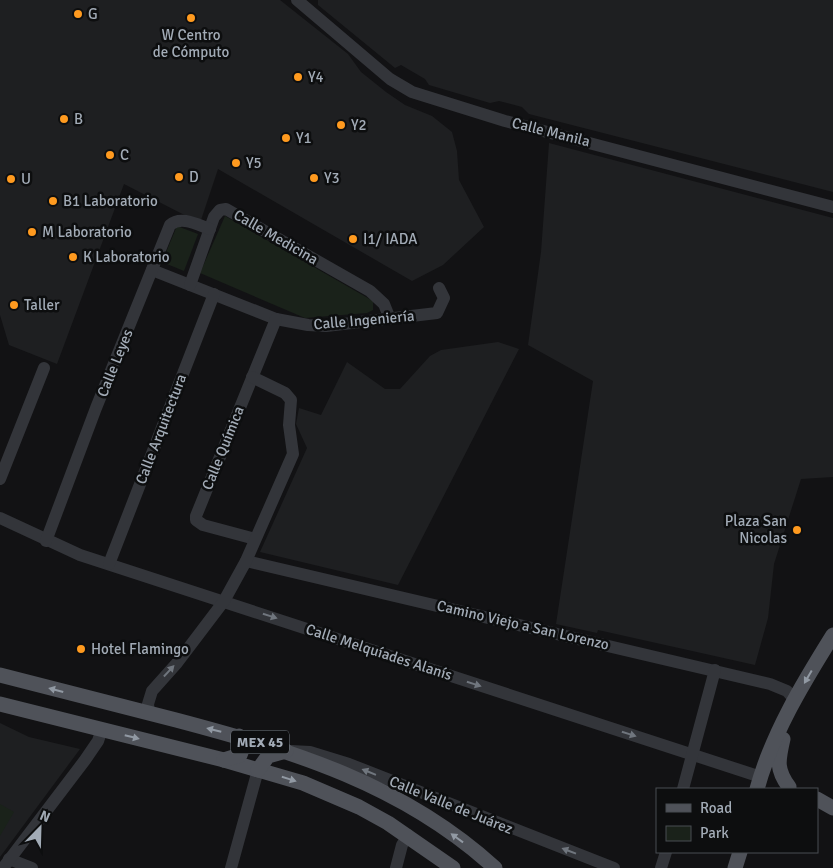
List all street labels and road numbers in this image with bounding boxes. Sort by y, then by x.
street label: Calle Manila [510,114,592,150]
street label: Calle Medicina [231,206,321,268]
street label: Calle Ingeniería [313,307,415,333]
street label: Calle Leyes [93,326,137,400]
street label: Calle Arquitectura [132,371,190,487]
street label: Calle Química [198,404,248,492]
street label: Camino Viejo a San Lorenzo [435,596,611,654]
street label: Calle Melquíades Alanís [304,620,455,684]
road number: MEX 45 [231,730,289,754]
street label: Calle Valle de Juárez [387,772,516,838]

